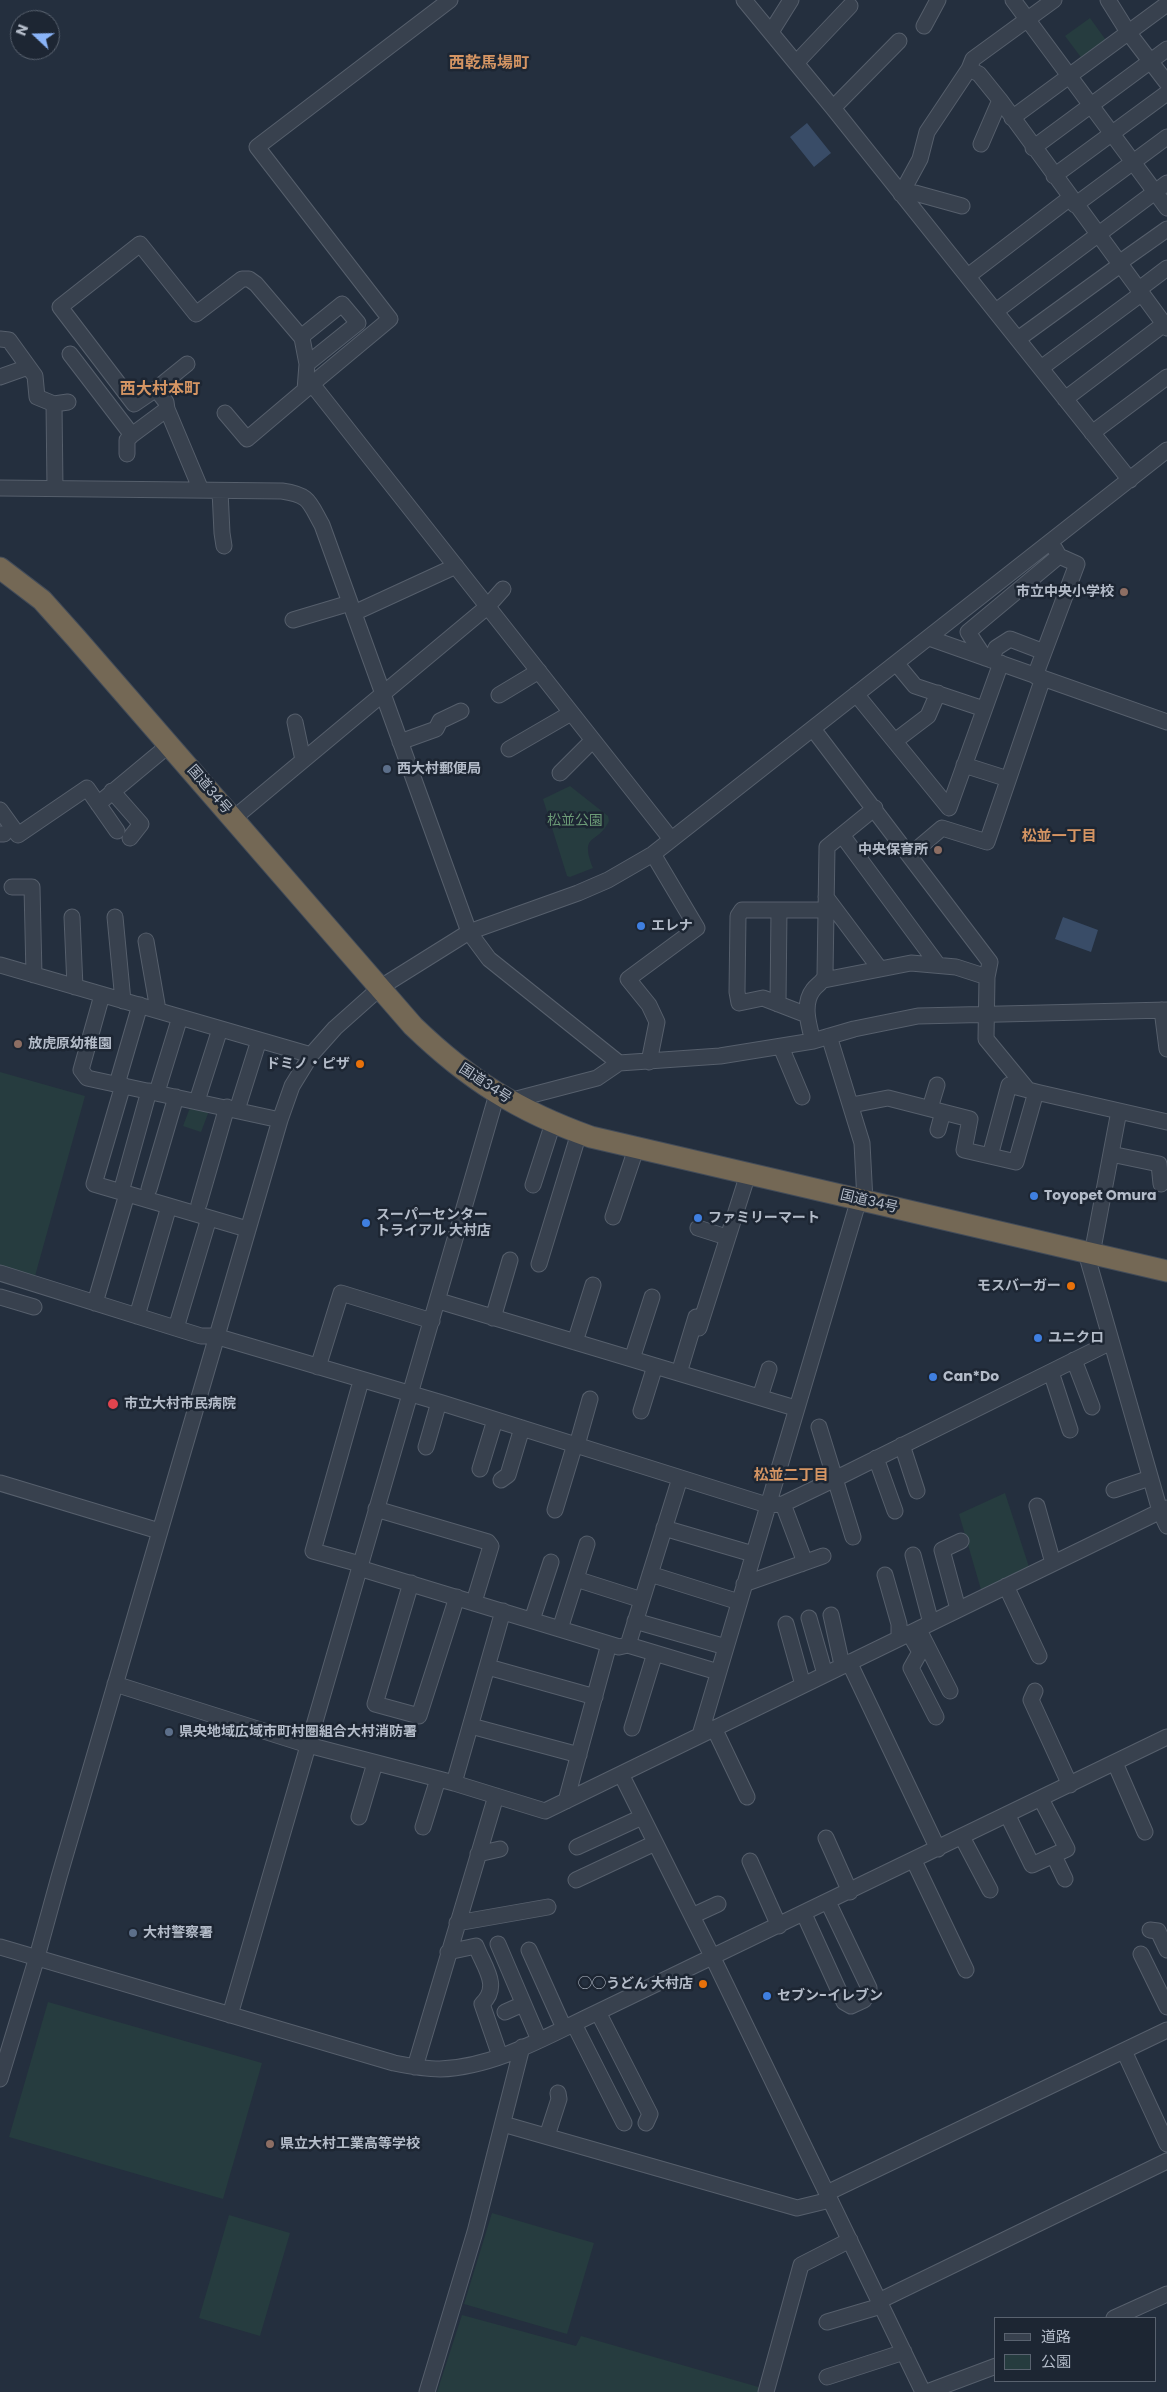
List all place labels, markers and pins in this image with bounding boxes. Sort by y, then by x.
place label: 市立中央小学校 [1016,584,1114,600]
marker: 市立中央小学校 [1118,586,1130,598]
place label: 西大村郵便局 [397,761,481,777]
marker: 西大村郵便局 [381,763,393,775]
place label: 中央保育所 [858,842,928,858]
marker: 中央保育所 [932,844,944,856]
place label: エレナ [651,918,693,934]
marker: エレナ [635,920,647,932]
place label: 放虎原幼稚園 [28,1036,112,1052]
marker: 放虎原幼稚園 [12,1038,24,1050]
place label: ドミノ・ピザ [266,1056,350,1072]
marker: ドミノ・ピザ [354,1058,366,1070]
place label: Toyopet Omura [1044,1188,1157,1204]
marker: Toyopet Omura [1028,1190,1040,1202]
place label: スーパーセンター トライアル 大村店 [376,1207,491,1240]
place label: ファミリーマート [708,1210,820,1226]
marker: ファミリーマート [692,1212,704,1224]
marker: スーパーセンター トライアル 大村店 [360,1217,372,1229]
place label: モスバーガー [977,1278,1061,1294]
marker: モスバーガー [1065,1280,1077,1292]
place label: ユニクロ [1048,1330,1104,1346]
marker: ユニクロ [1032,1332,1044,1344]
place label: Can*Do [943,1369,999,1385]
marker: Can*Do [927,1371,939,1383]
place label: 市立大村市民病院 [124,1396,236,1412]
marker: 市立大村市民病院 [106,1397,120,1411]
place label: 県央地域広域市町村圏組合大村消防署 [179,1724,417,1740]
marker: 県央地域広域市町村圏組合大村消防署 [163,1726,175,1738]
place label: 大村警察署 [143,1925,213,1941]
marker: 大村警察署 [127,1927,139,1939]
place label: ◯◯うどん 大村店 [578,1976,693,1992]
marker: ◯◯うどん 大村店 [697,1978,709,1990]
place label: セブン-イレブン [777,1988,883,2004]
marker: セブン-イレブン [761,1990,773,2002]
place label: 県立大村工業高等学校 [280,2136,420,2152]
marker: 県立大村工業高等学校 [264,2138,276,2150]

